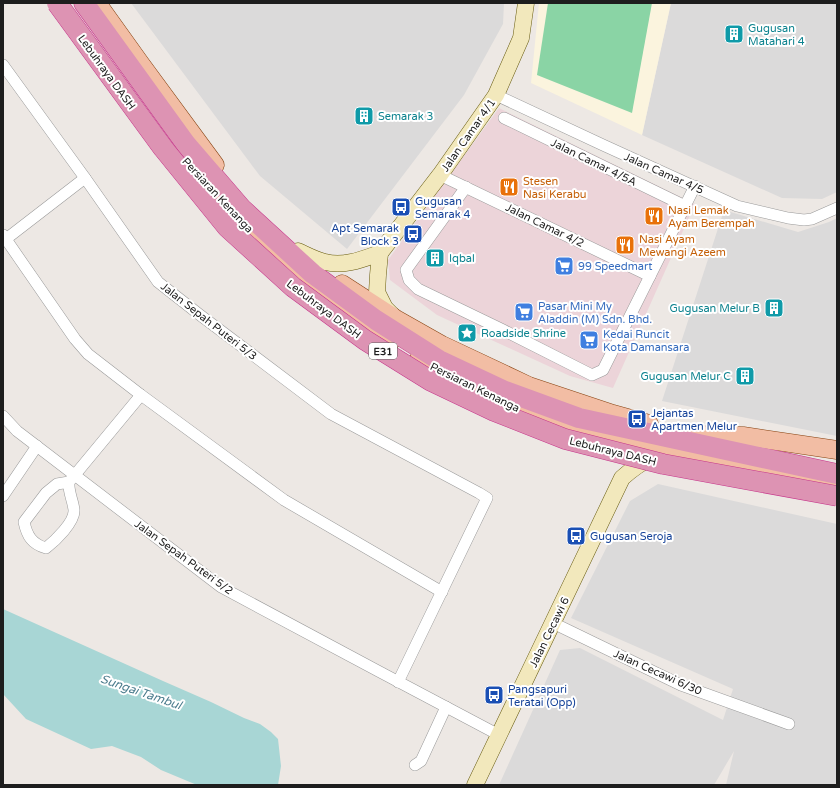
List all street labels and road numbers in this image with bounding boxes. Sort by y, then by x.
street label: Lebuhraya DASH [75,32,138,112]
street label: Jalan Camar 4/1 [439,96,498,174]
street label: Jalan Camar 4/5A [549,136,639,189]
street label: Jalan Camar 4/5 [622,150,706,197]
street label: Persiaran Kenanga [179,155,256,236]
street label: Jalan Camar 4/2 [503,201,586,250]
street label: Lebuhraya DASH [284,277,363,342]
street label: Jalan Sepah Puteri 5/3 [158,280,259,363]
road number: E31 [369,343,397,359]
street label: Persiaran Kenanga [428,360,522,415]
street label: Lebuhraya DASH [568,434,658,469]
street label: Jalan Sepah Puteri 5/2 [132,517,235,597]
street label: Jalan Cecawi 6 [527,595,572,670]
street label: Jalan Cecawi 6/30 [612,647,704,698]

